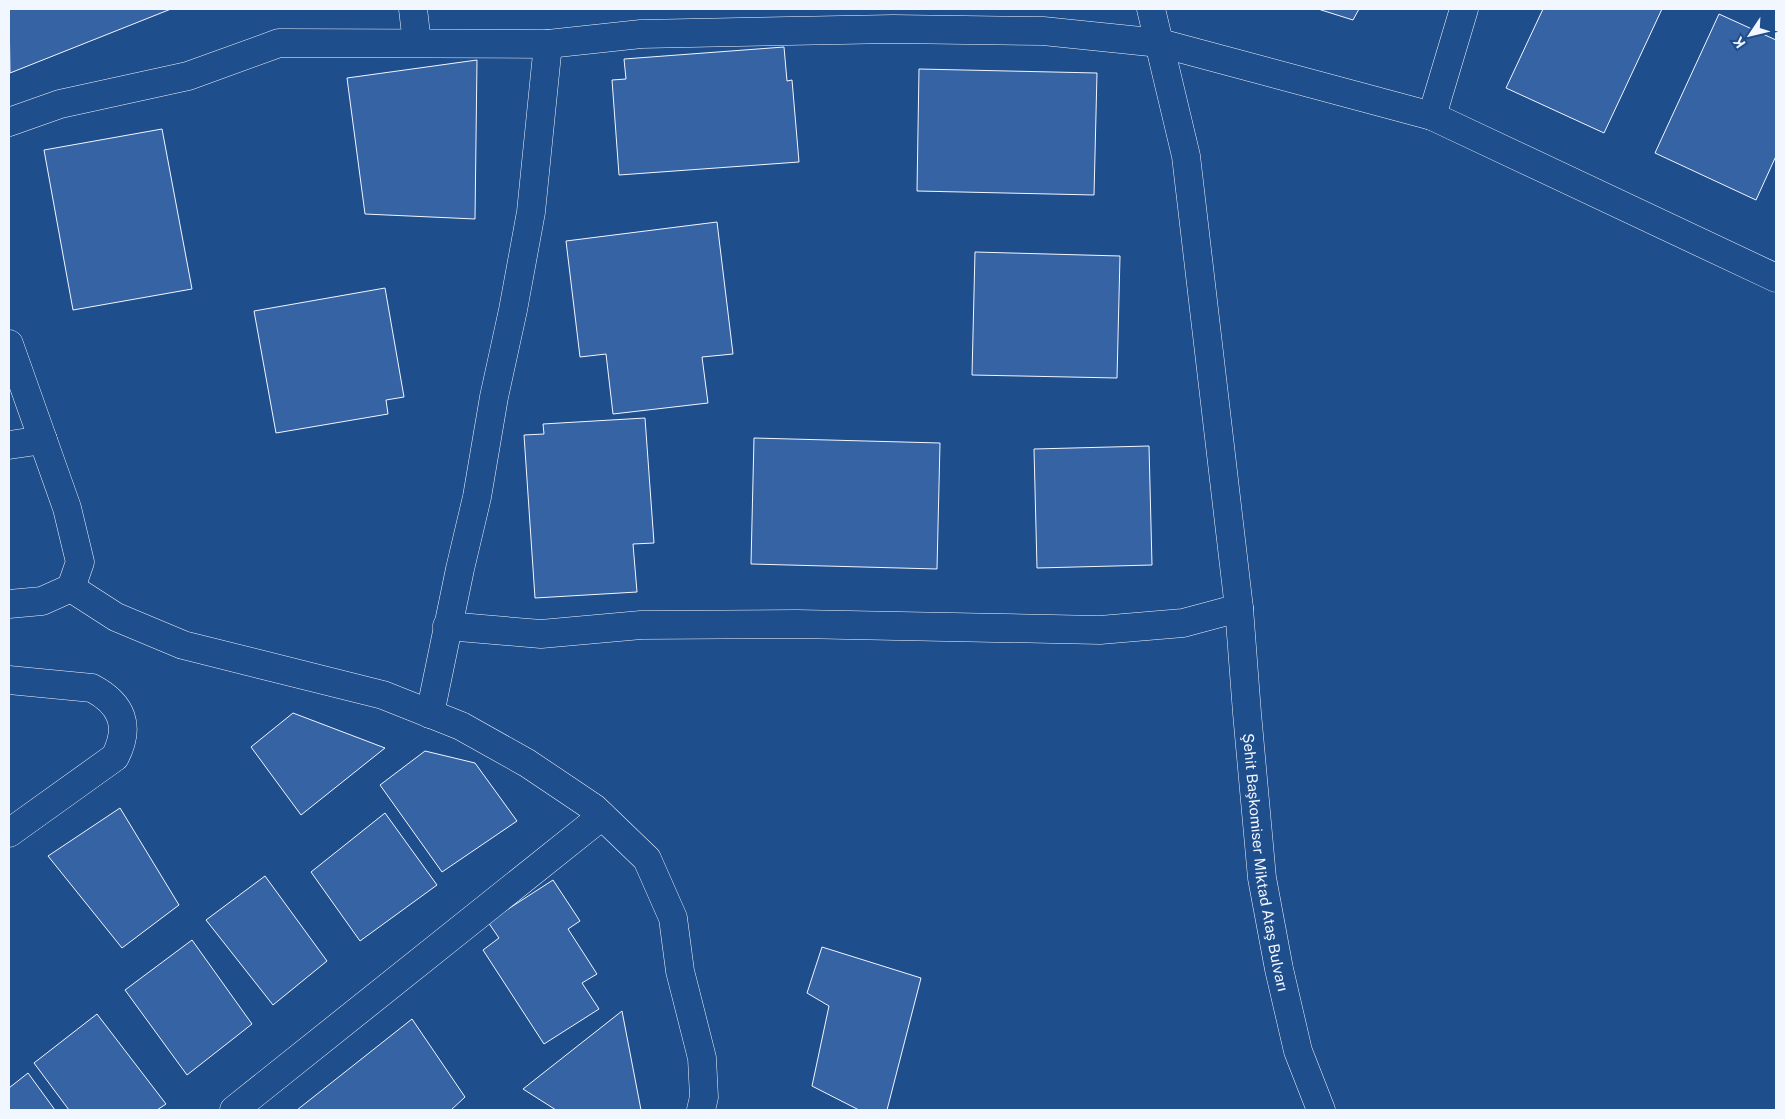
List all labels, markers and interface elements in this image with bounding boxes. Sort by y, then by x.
north arrow [1725,10,1775,60]
text: K [1730,34,1749,51]
street label: Şehit Başkomiser Miktad Ataş Bulvarı [1240,732,1292,993]

